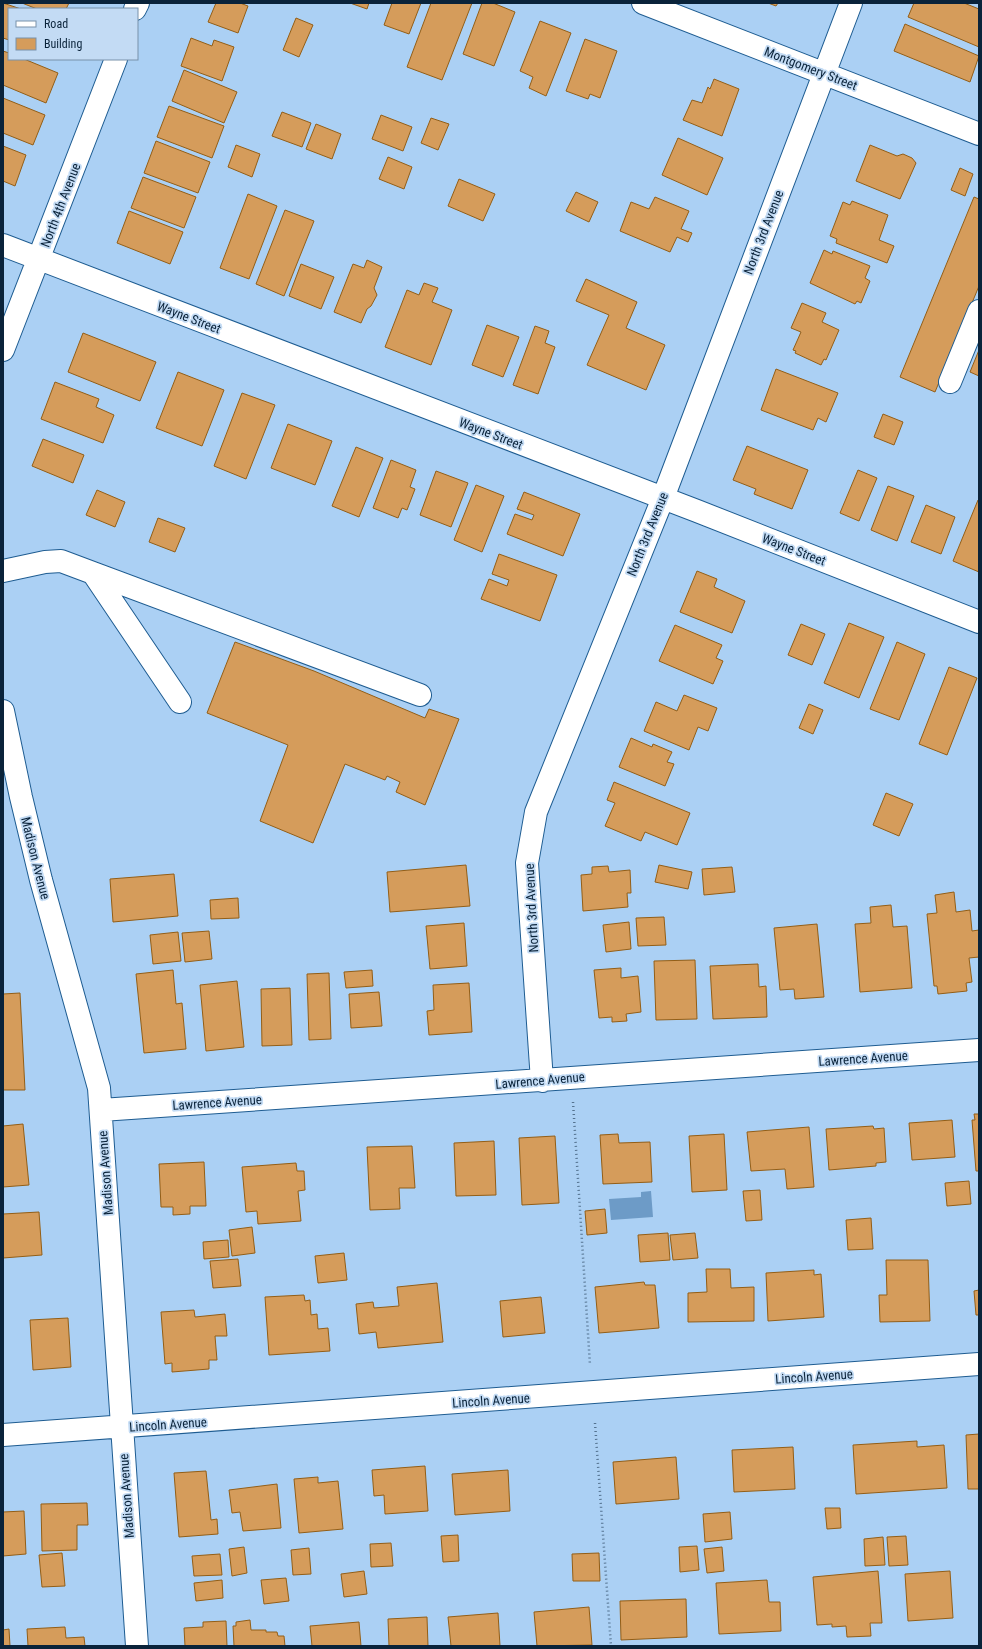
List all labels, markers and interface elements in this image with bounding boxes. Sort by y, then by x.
legend [8,8,138,60]
text: Road [44,17,68,31]
text: Building [44,37,82,51]
street label: Montgomery Street [762,44,860,93]
street label: North 4th Avenue [38,161,83,249]
street label: North 3rd Avenue [741,188,786,276]
street label: Wayne Street [155,298,223,337]
street label: Wayne Street [457,414,525,453]
street label: North 3rd Avenue [624,490,671,578]
street label: Wayne Street [760,530,828,569]
street label: Madison Avenue [18,815,53,901]
street label: North 3rd Avenue [522,863,541,953]
street label: Lawrence Avenue [818,1048,908,1069]
street label: Lawrence Avenue [495,1069,585,1092]
street label: Lawrence Avenue [172,1092,262,1113]
street label: Madison Avenue [95,1130,116,1216]
street label: Lincoln Avenue [775,1366,853,1387]
street label: Lincoln Avenue [452,1390,530,1411]
street label: Lincoln Avenue [129,1414,207,1435]
street label: Madison Avenue [116,1453,137,1539]

